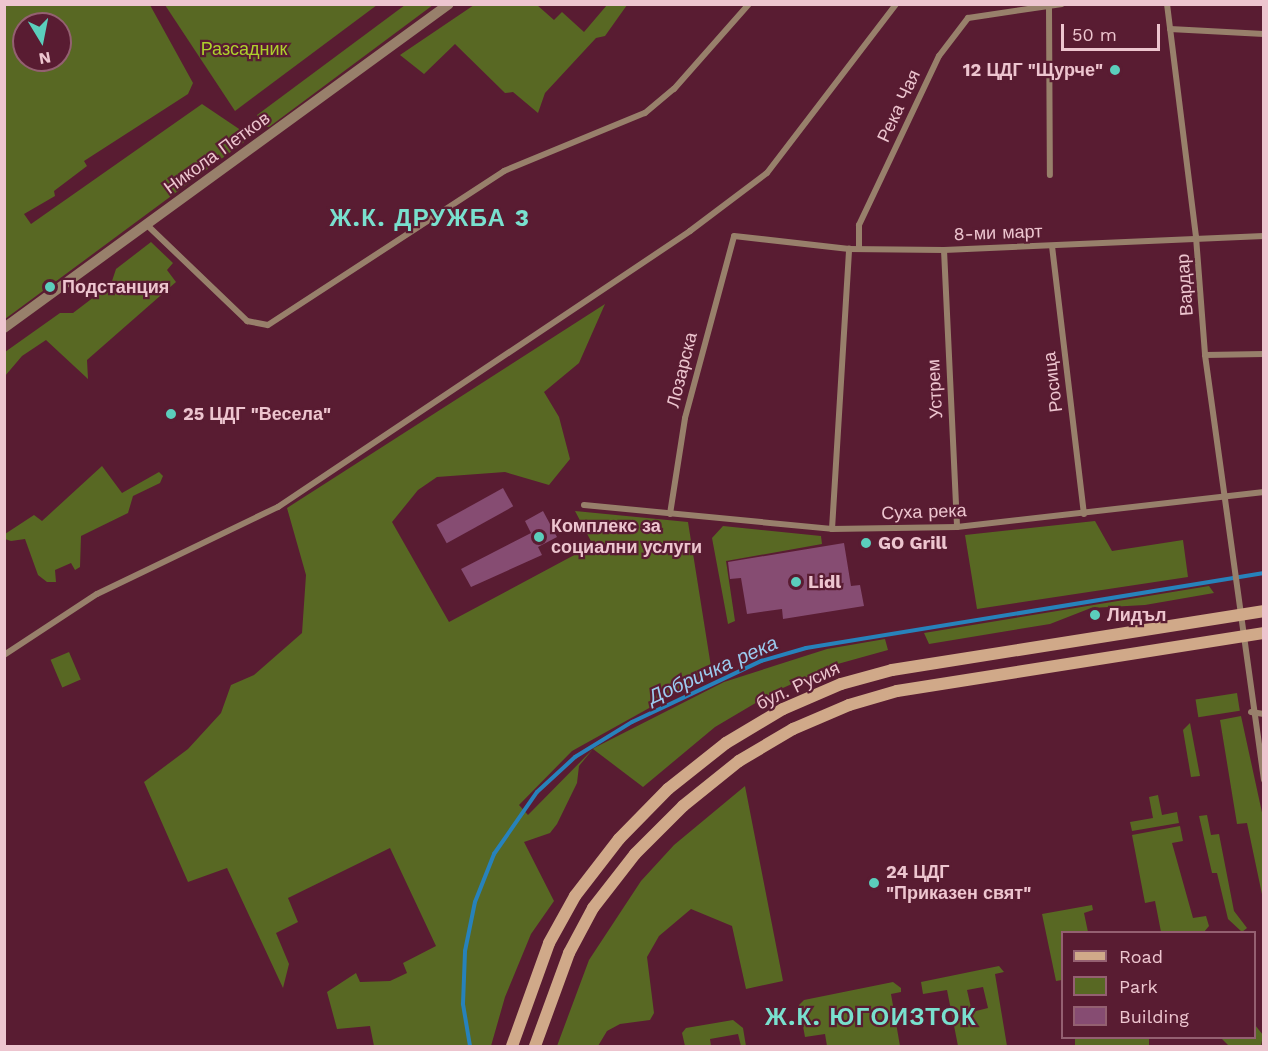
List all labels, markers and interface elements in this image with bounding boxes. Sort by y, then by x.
north arrow [12,12,72,72]
scale bar [1064,12,1163,50]
text: 50 m [1072,24,1117,45]
park label: Разсадник [201,38,287,60]
text: N [37,48,52,69]
place label: 12 ЦДГ "Щурче" [963,59,1103,81]
marker: 12 ЦДГ "Щурче" [1108,63,1122,77]
street label: Река Чая [873,66,925,146]
street label: Никола Петков [160,107,274,199]
district label: Ж.К. ДРУЖБА 3 [330,205,530,233]
street label: 8-ми март [953,221,1043,245]
street label: Вардар [1172,253,1198,317]
place label: Подстанция [62,276,169,298]
marker: Подстанция [43,280,57,294]
street label: Лозарска [662,330,702,410]
street label: Росица [1039,351,1067,413]
street label: Устрем [923,359,947,419]
place label: 25 ЦДГ "Весела" [183,403,331,425]
marker: 25 ЦДГ "Весела" [164,407,178,421]
street label: Суха река [881,500,967,524]
place label: Комплекс за социални услуги [551,516,702,558]
marker: Комплекс за социални услуги [532,530,546,544]
place label: GO Grill [878,532,947,554]
marker: GO Grill [859,536,873,550]
place label: Lidl [808,571,841,593]
marker: Lidl [789,575,803,589]
place label: Лидъл [1107,604,1166,626]
marker: Лидъл [1088,608,1102,622]
water label: Добричка река [645,631,781,709]
street label: бул. Русия [753,657,843,715]
place label: 24 ЦДГ "Приказен свят" [886,862,1031,904]
marker: 24 ЦДГ "Приказен свят" [867,876,881,890]
legend [1061,931,1256,1039]
text: Road [1119,946,1163,967]
text: Park [1119,976,1158,997]
district label: Ж.К. ЮГОИЗТОК [765,1004,977,1032]
text: Building [1119,1006,1189,1027]

